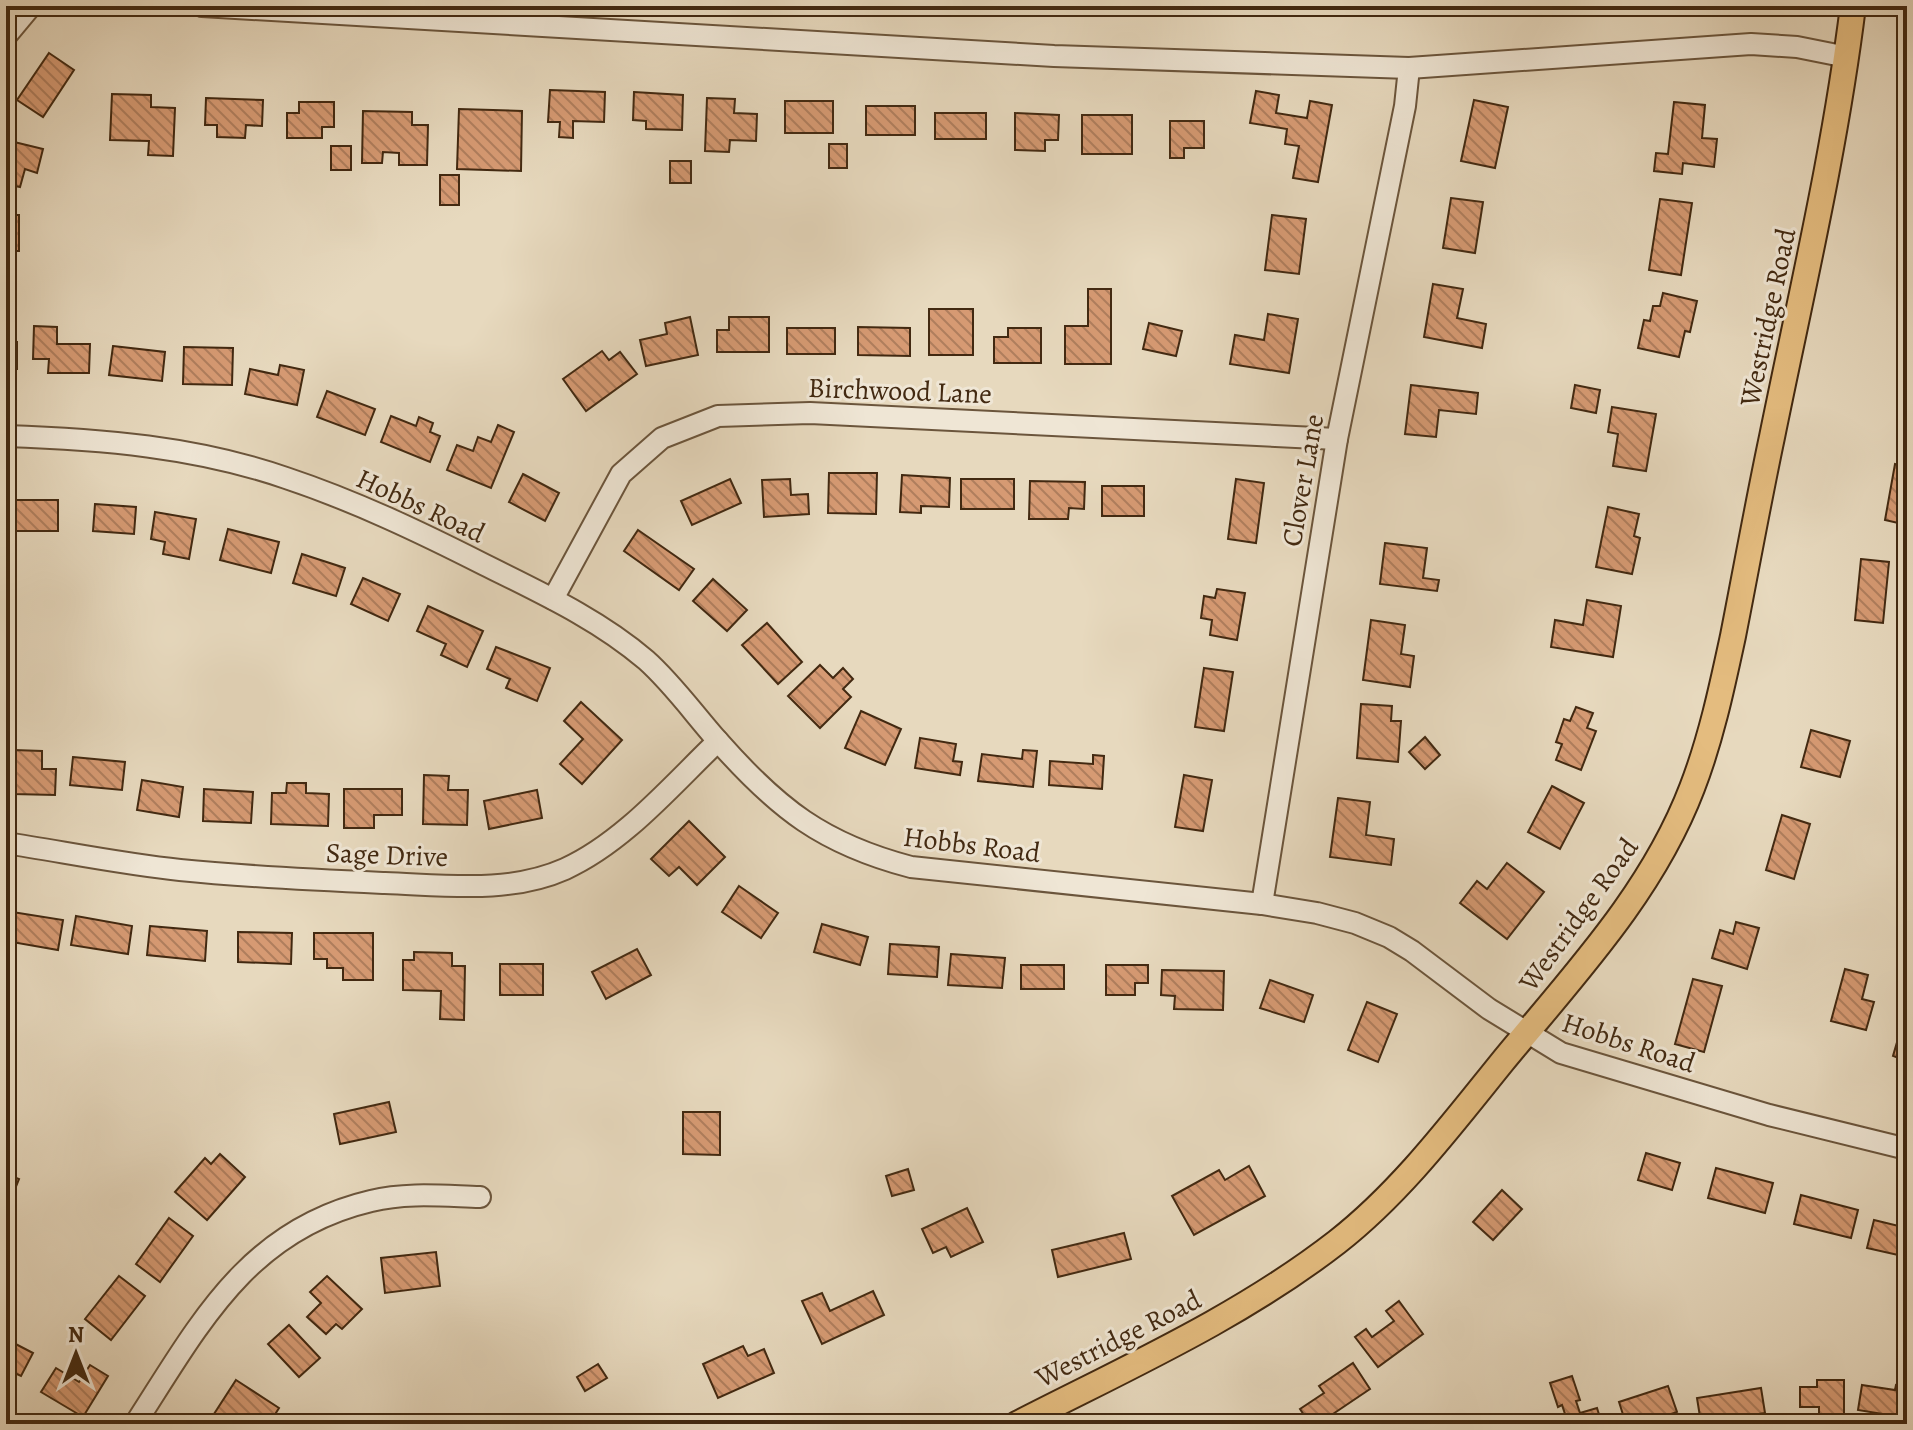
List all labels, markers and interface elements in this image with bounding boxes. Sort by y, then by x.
street label: Westridge Road [1730,224,1806,411]
street label: Birchwood Lane [807,369,993,413]
street label: Clover Lane [1273,411,1333,549]
street label: Hobbs Road [350,460,492,553]
street label: Hobbs Road [901,818,1044,872]
street label: Westridge Road [1510,829,1648,1000]
street label: Sage Drive [325,834,449,876]
street label: Hobbs Road [1557,1004,1701,1083]
street label: Westridge Road [1028,1280,1209,1397]
north arrow [36,1314,116,1394]
text: N [68,1320,84,1350]

